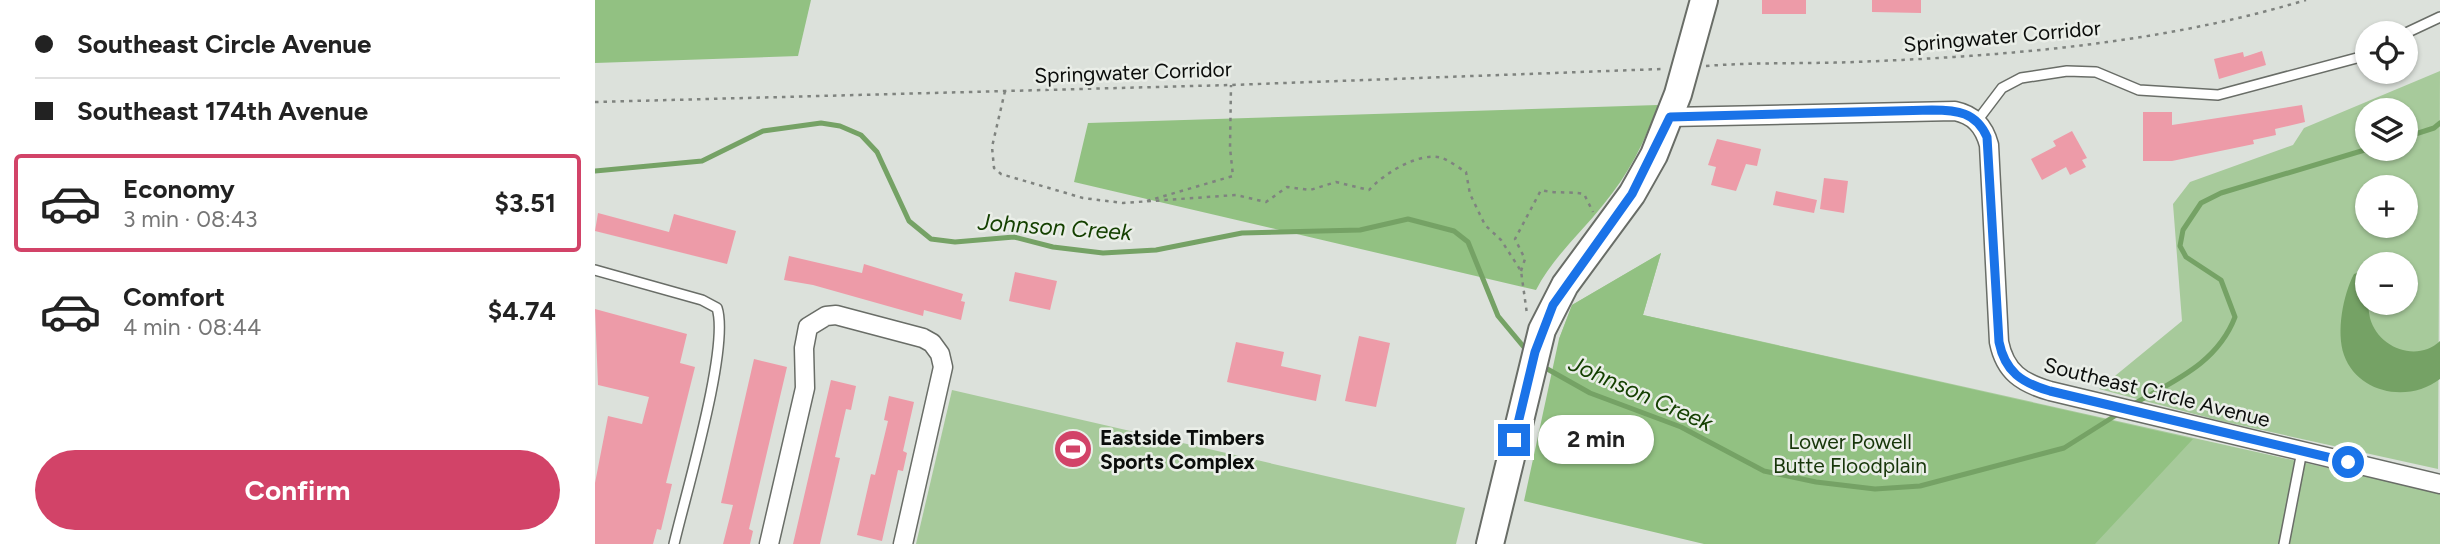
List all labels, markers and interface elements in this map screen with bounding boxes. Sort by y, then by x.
street label: Springwater Corridor [1902,15,2102,57]
map controls [2355,21,2418,315]
button: locate [2355,21,2418,84]
text: Southeast Circle Avenue [77,28,372,60]
street label: Springwater Corridor [1034,56,1232,88]
text: Southeast 174th Avenue [77,95,368,127]
button: layers [2355,98,2418,161]
icon: car [39,172,102,235]
text: Economy [123,173,235,205]
button: + [2355,175,2418,238]
text: $3.51 [495,187,556,219]
text: 3 min · 08:43 [123,205,258,233]
water label: Johnson Creek [976,208,1134,246]
button: − [2355,252,2418,315]
icon: car [39,280,102,343]
text: Comfort [123,281,225,313]
text: $4.74 [488,295,556,327]
text: 4 min · 08:44 [123,313,261,341]
water label: Johnson Creek [1564,348,1718,438]
street label: Southeast Circle Avenue [2041,352,2273,432]
callout: 2 min [1539,416,1654,464]
route end [1498,424,1530,456]
place label: Eastside Timbers Sports Complex [1100,425,1264,474]
text: 2 min [1567,425,1625,453]
sports icon: Eastside Timbers Sports Complex [1052,428,1094,470]
park label: Lower Powell Butte Floodplain [1773,429,1927,478]
route start [2332,446,2364,478]
button: Confirm [35,450,560,530]

